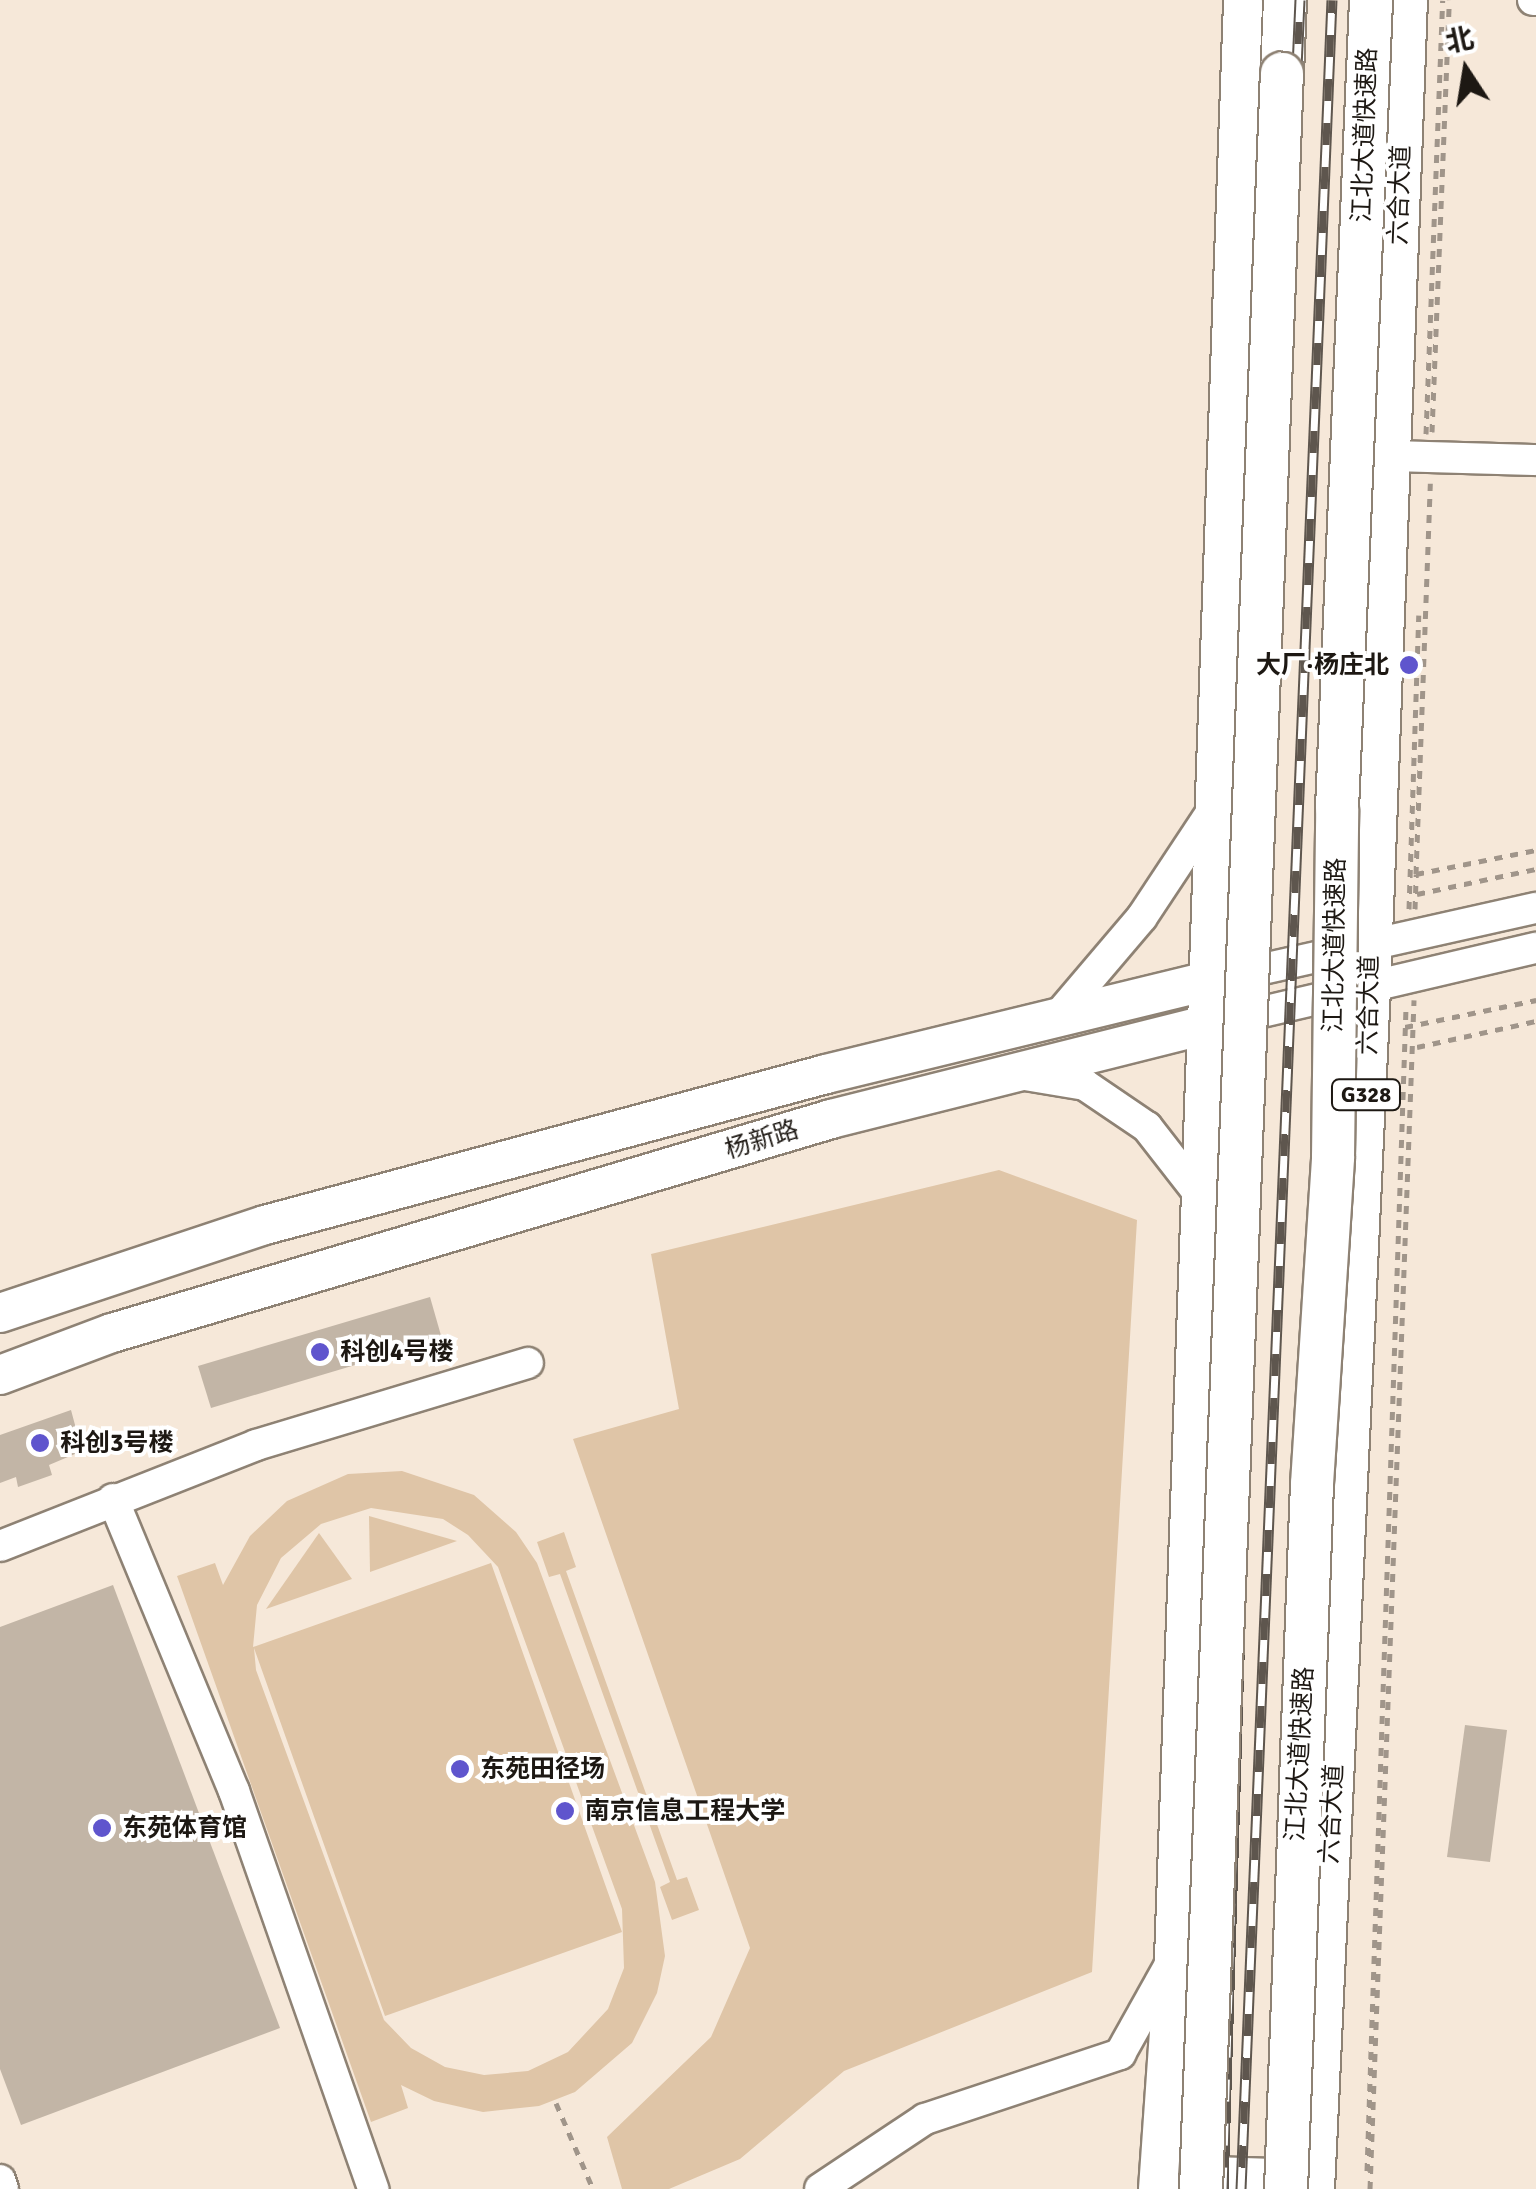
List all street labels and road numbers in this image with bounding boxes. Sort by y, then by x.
street label: 江北大道快速路 [1347,47,1383,223]
street label: 六合大道 [1383,145,1417,245]
street label: 江北大道快速路 [1318,857,1352,1033]
street label: 六合大道 [1353,955,1385,1055]
road number: G328 [1328,1078,1404,1112]
street label: 杨新路 [722,1115,802,1165]
street label: 江北大道快速路 [1280,1666,1320,1842]
street label: 六合大道 [1314,1763,1350,1865]

